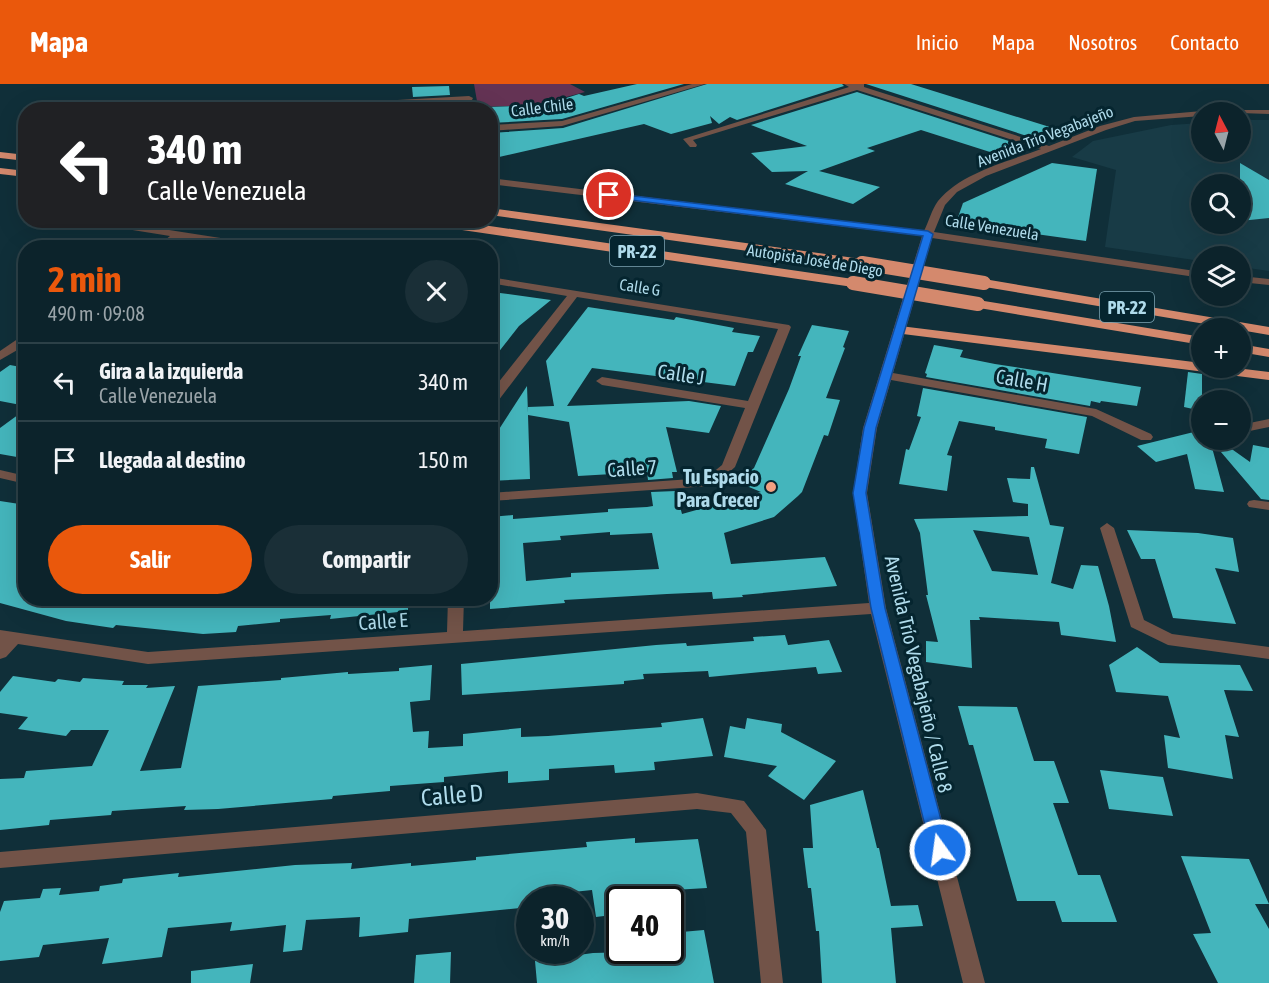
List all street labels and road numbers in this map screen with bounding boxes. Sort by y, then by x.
street label: Calle Chile [510,94,574,120]
street label: Avenida Trío Vegabajeño [974,102,1116,171]
street label: Calle Venezuela [944,211,1040,243]
road number: PR-22 [610,236,664,266]
street label: Autopista José de Diego [746,240,884,281]
street label: Calle G [618,275,662,299]
road number: PR-22 [1100,292,1154,322]
street label: Calle J [656,359,706,389]
street label: Calle H [994,364,1050,396]
street label: Calle 7 [606,455,658,481]
street label: Avenida Trío Vegabajeño / Calle 8 [881,553,957,795]
street label: Calle E [358,608,409,634]
street label: Calle D [420,779,484,811]

